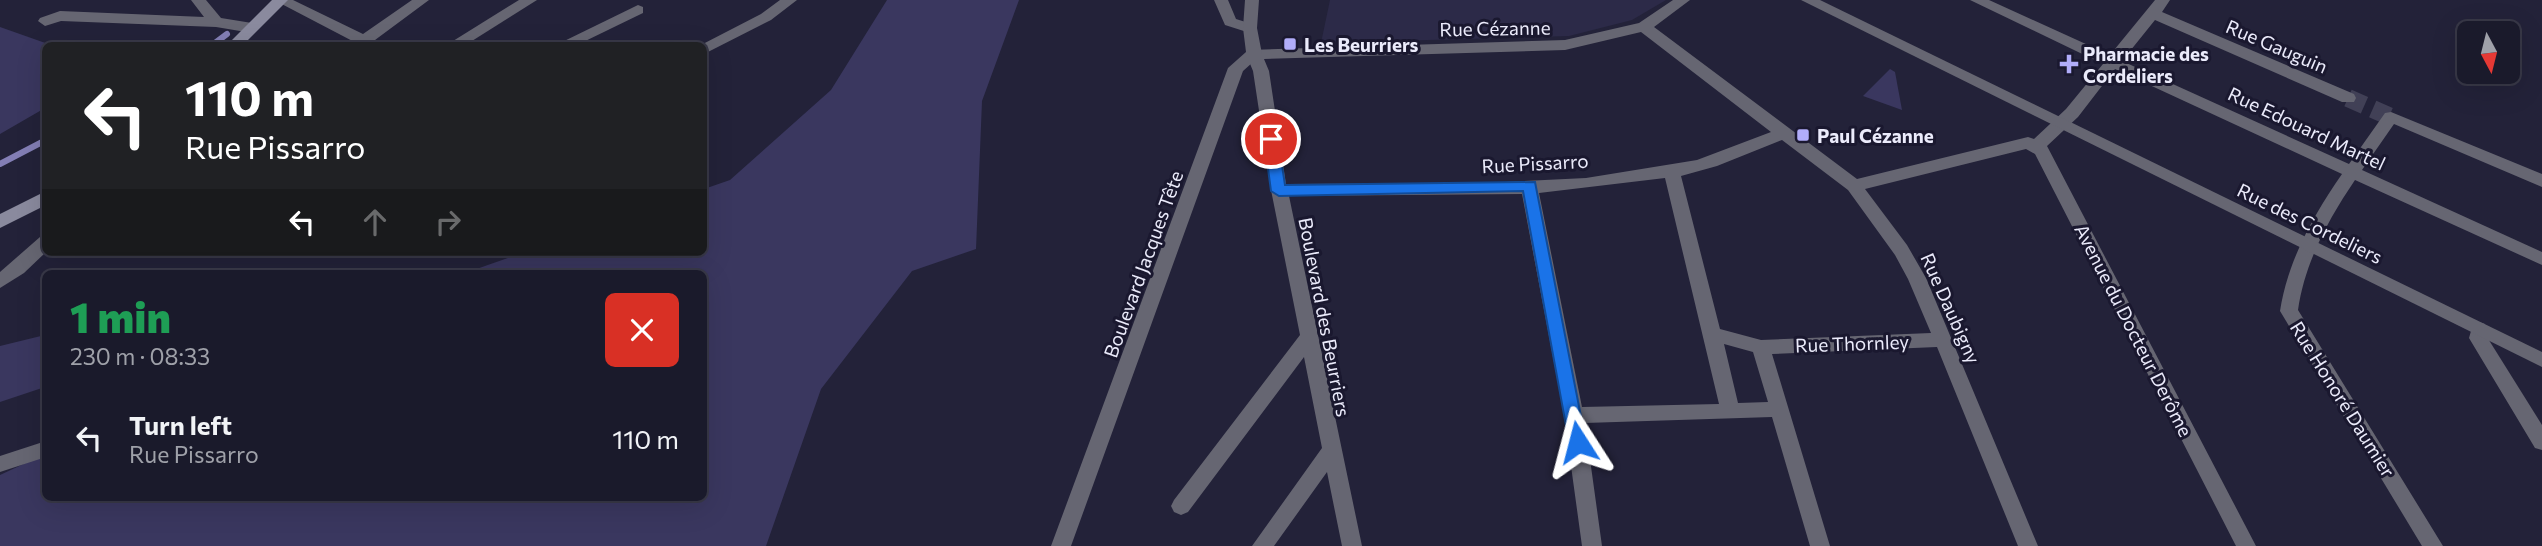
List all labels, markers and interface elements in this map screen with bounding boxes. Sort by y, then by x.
street label: Rue Gauguin [2223,14,2331,78]
street label: Rue Cézanne [1439,16,1551,40]
north arrow [2457,21,2520,84]
map controls [2457,21,2520,84]
place label: Les Beurriers [1304,33,1418,56]
marker: Les Beurriers [1282,36,1298,52]
place label: Pharmacie des Cordeliers [2083,42,2209,87]
marker: Pharmacie des Cordeliers [2061,56,2077,72]
text: 110 m [185,66,314,126]
icon: left [70,70,161,161]
street label: Rue Edouard Martel [2225,81,2389,175]
pin [1241,109,1301,169]
icon: arrive [1252,120,1290,158]
place label: Paul Cézanne [1817,124,1934,147]
text: Rue Pissarro [185,126,365,166]
marker: Paul Cézanne [1795,127,1811,143]
street label: Rue Pissarro [1481,149,1589,177]
street label: Boulevard Jacques Tête [1098,167,1188,361]
street label: Rue des Cordeliers [2234,178,2386,268]
icon: left [283,203,321,241]
icon: ahead [356,203,394,241]
icon: right [429,203,467,241]
street label: Boulevard des Beurriers [1294,215,1356,419]
street label: Avenue du Docteur Derôme [2070,220,2198,440]
street label: Rue Daubigny [1916,249,1986,367]
text: 1 min [70,290,171,342]
button: close [605,293,679,367]
street label: Rue Honoré Daumier [2286,317,2400,481]
street label: Rue Thornley [1795,330,1910,356]
text: 230 m · 08:33 [70,342,210,370]
position arrow [1541,405,1615,479]
text: Turn left [129,409,232,440]
icon: left [70,419,108,457]
text: 110 m [612,423,679,454]
text: Rue Pissarro [129,440,259,468]

